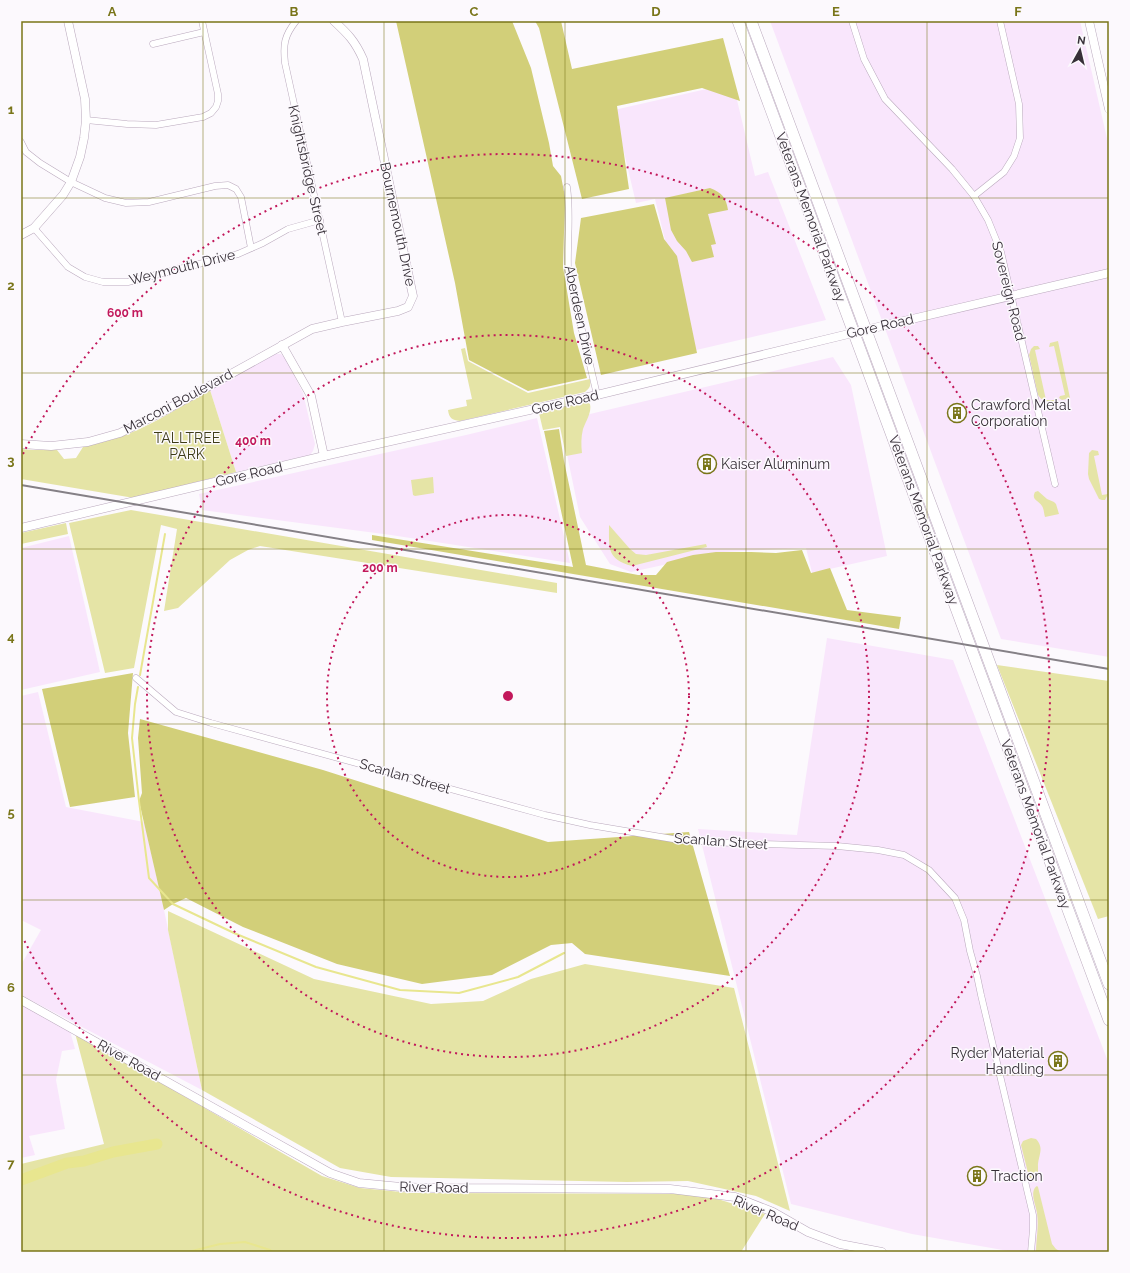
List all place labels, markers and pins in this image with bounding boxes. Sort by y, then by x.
place label: Crawford Metal Corporation [971,397,1071,429]
building icon: Crawford Metal Corporation [946,402,968,424]
building icon: Kaiser Aluminum [696,453,718,475]
place label: Kaiser Aluminum [721,456,830,472]
centre of rings [501,689,515,703]
place label: Ryder Material Handling [950,1045,1044,1077]
building icon: Ryder Material Handling [1047,1050,1069,1072]
building icon: Traction [966,1165,988,1187]
place label: Traction [991,1168,1043,1184]

